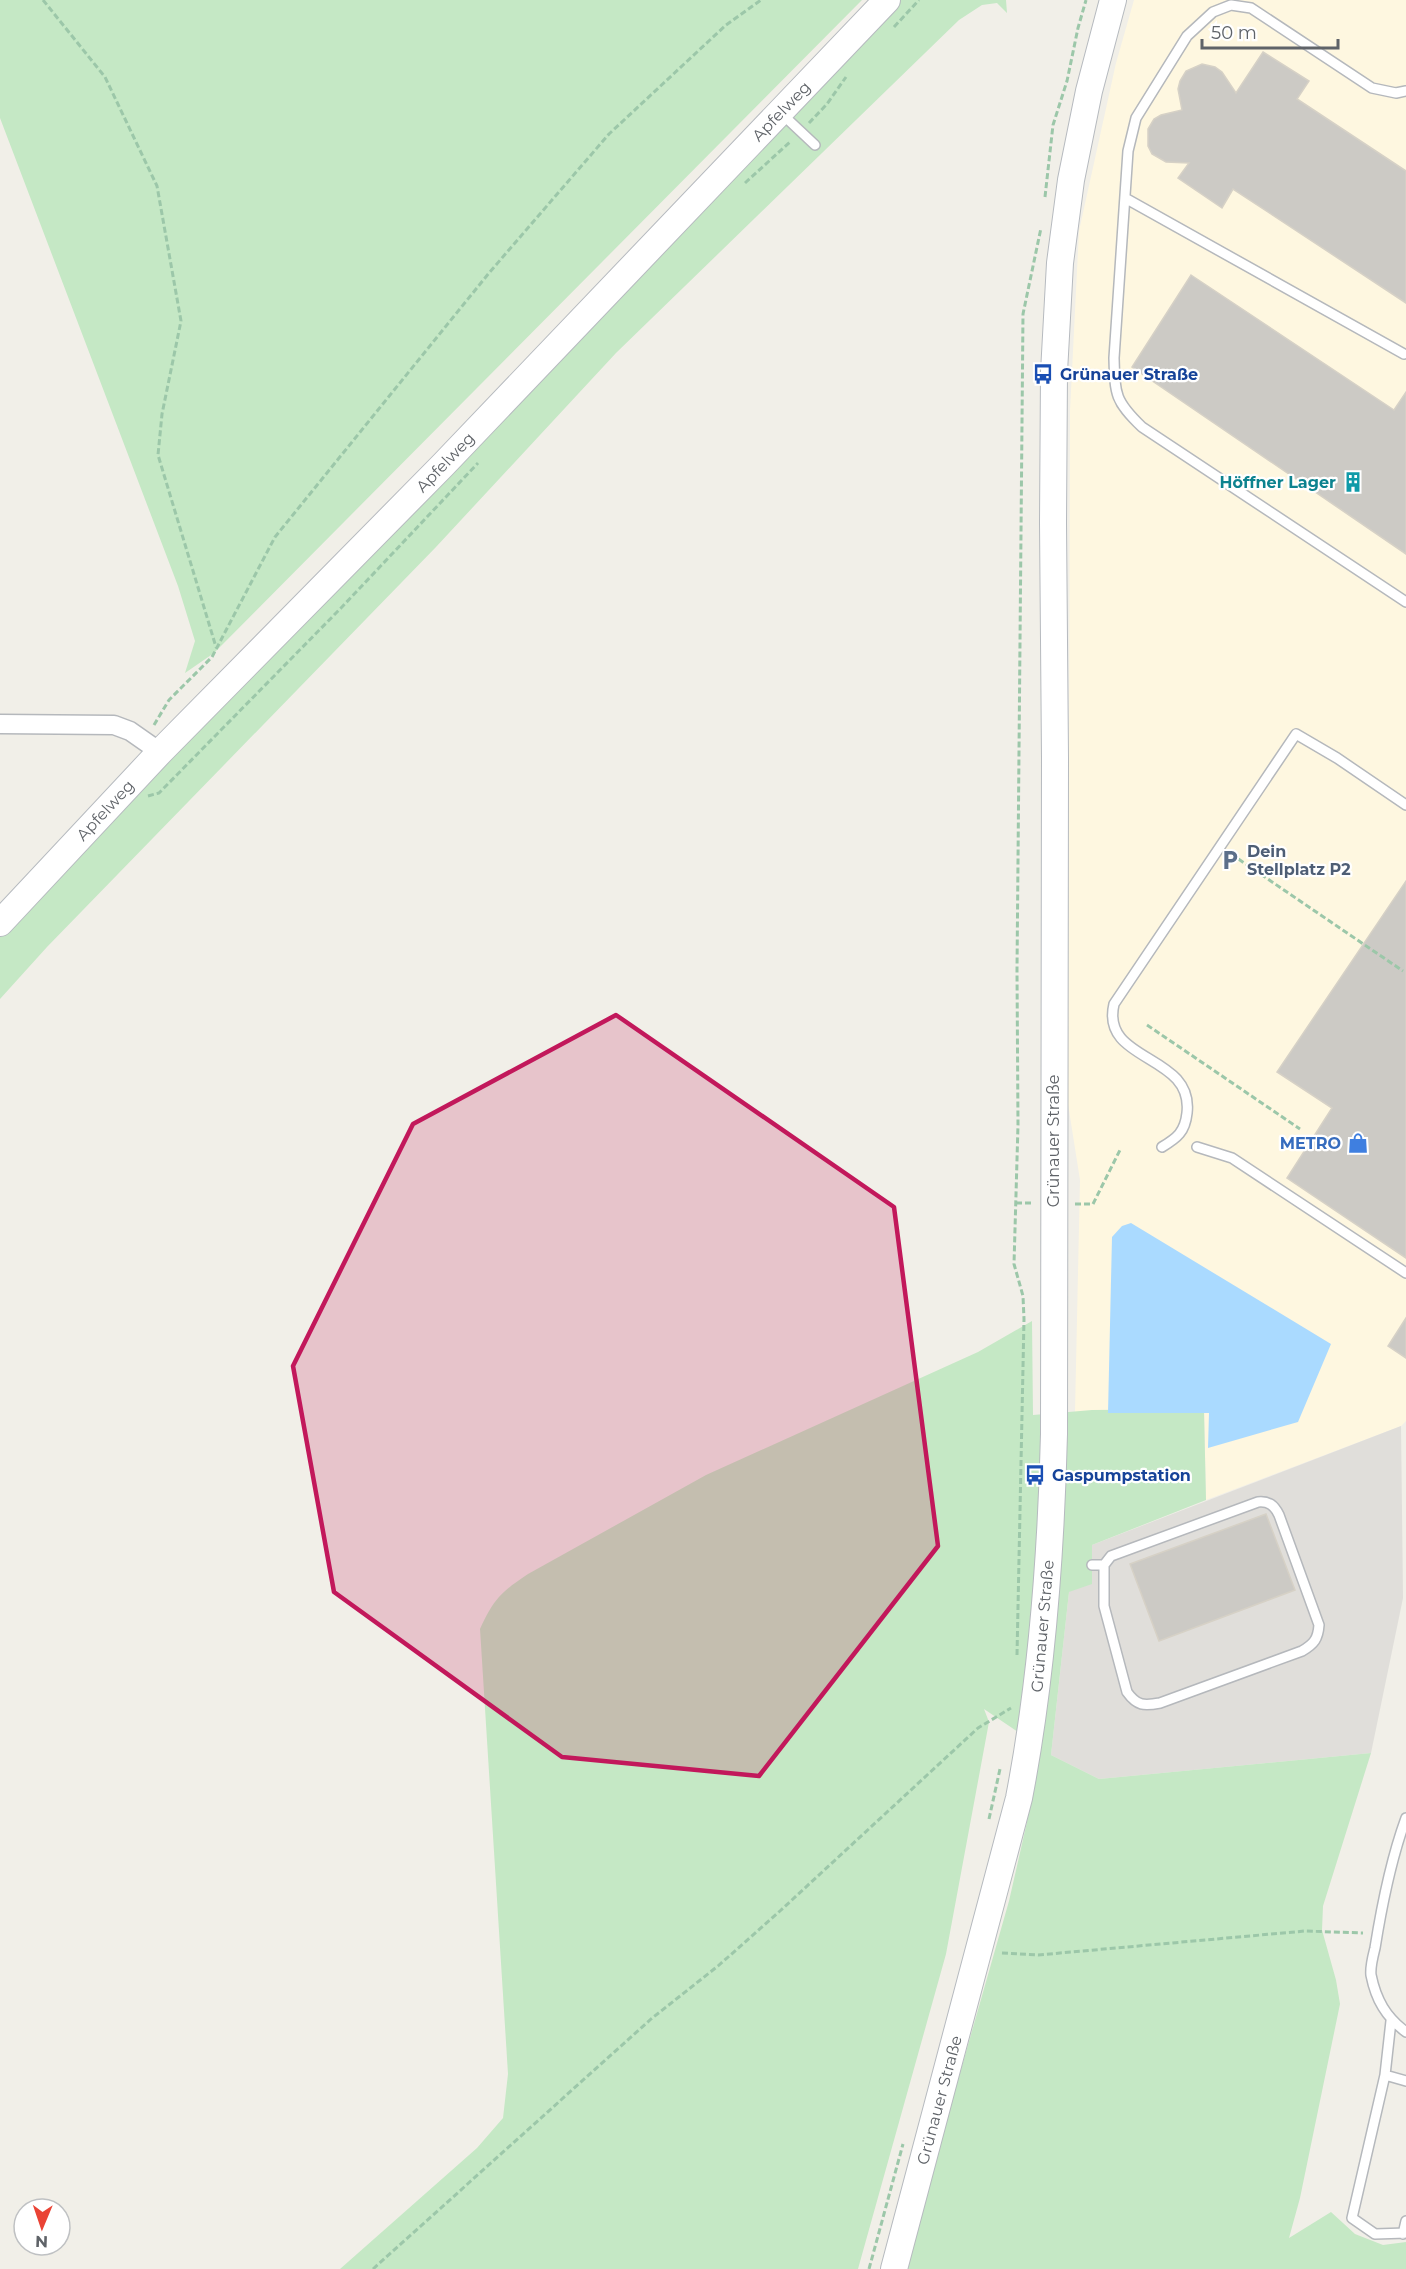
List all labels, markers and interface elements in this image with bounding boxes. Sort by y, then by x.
scale bar [1202,12,1338,50]
text: 50 m [1211,22,1257,44]
street label: Apfelweg [748,77,815,145]
bus stop icon: Grünauer Straße [1031,362,1055,386]
place label: Grünauer Straße [1060,365,1198,384]
street label: Apfelweg [412,428,479,496]
building icon: Höffner Lager [1341,470,1365,494]
place label: Höffner Lager [1220,473,1336,492]
street label: Apfelweg [72,776,138,845]
place label: Dein Stellplatz P2 [1247,842,1351,879]
parking icon: Dein Stellplatz P2 [1218,848,1242,872]
street label: Grünauer Straße [1044,1075,1063,1207]
shop icon: METRO [1346,1131,1370,1155]
place label: METRO [1280,1134,1341,1153]
bus stop icon: Gaspumpstation [1023,1463,1047,1487]
place label: Gaspumpstation [1052,1466,1191,1485]
street label: Grünauer Straße [1027,1559,1058,1693]
street label: Grünauer Straße [913,2034,966,2167]
north arrow [12,2197,72,2257]
text: N [35,2232,48,2251]

